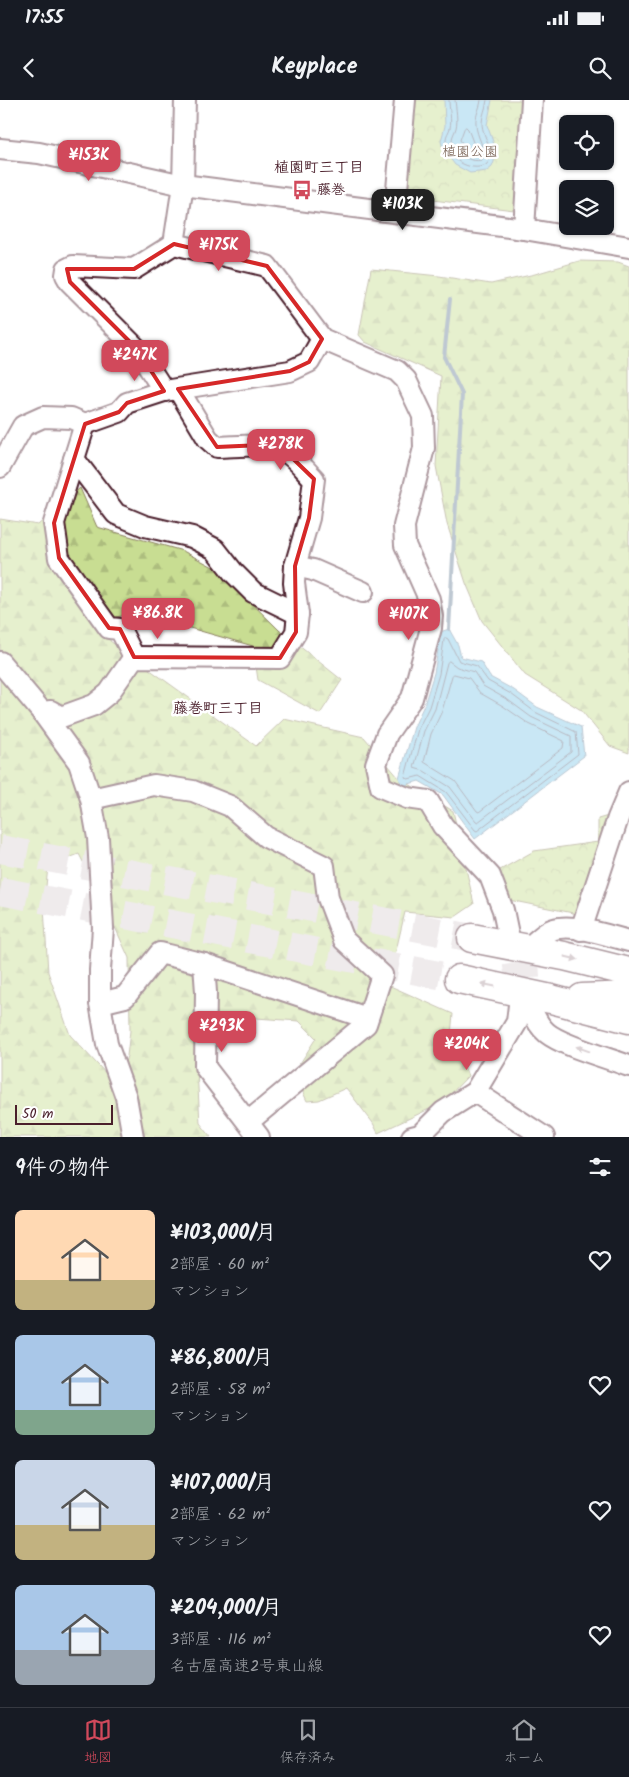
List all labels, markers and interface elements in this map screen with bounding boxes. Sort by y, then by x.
text: 17:55 [25,3,64,33]
text: Keyplace [272,50,357,85]
icon: back [15,54,43,82]
icon: search [586,54,614,82]
map controls [559,115,614,235]
button: locate [559,115,614,170]
pin: ¥153K [54,139,124,182]
park label: 植園公園 [442,141,498,163]
text: ¥153K [68,143,110,168]
district label: 植園町三丁目 [274,156,364,180]
bus stop icon: 藤巻 [291,179,313,201]
place label: 藤巻 [317,179,345,201]
button: layers [559,180,614,235]
pin: ¥103K [368,188,438,231]
text: ¥103K [382,192,424,217]
pin: ¥175K [184,230,254,272]
text: ¥175K [199,233,239,258]
pin: ¥247K [100,340,170,382]
text: ¥247K [112,343,158,368]
pin: ¥278K [246,428,316,471]
text: ¥278K [258,432,304,457]
pin: ¥86.8K [117,598,199,640]
pin: ¥107K [374,598,444,641]
text: ¥86.8K [133,601,183,626]
text: ¥107K [389,602,429,627]
district label: 藤巻町三丁目 [173,697,263,721]
one-way arrow [564,954,579,962]
one-way arrow [480,981,495,989]
pin: ¥293K [187,1010,257,1053]
text: ¥293K [199,1014,245,1039]
pin: ¥204K [432,1028,502,1071]
text: ¥204K [444,1032,490,1057]
one-way arrow [576,1045,591,1052]
scale bar [15,1102,112,1125]
text: 50 m [22,1103,53,1125]
text: 9件の物件 [15,1152,110,1185]
icon: filters [586,1153,614,1181]
text: ¥103,000/月 [170,1217,276,1250]
icon: home [55,1230,115,1290]
icon: heart [586,1246,614,1274]
text: 2部屋 · 60 m² [170,1252,269,1277]
text: マンション [170,1279,249,1304]
text: ¥86,800/月 [170,1342,273,1375]
icon: home [55,1355,115,1415]
icon: heart [586,1371,614,1399]
text: 2部屋 · 58 m² [170,1377,270,1402]
text: マンション [170,1404,249,1429]
text: ¥107,000/月 [170,1467,275,1500]
icon: home [55,1480,115,1540]
icon: heart [586,1496,614,1524]
text: 2部屋 · 62 m² [170,1502,270,1527]
text: マンション [170,1529,249,1554]
text: ¥204,000/月 [170,1592,282,1625]
icon: home [55,1605,115,1665]
icon: heart [586,1621,614,1649]
text: 3部屋 · 116 m² [170,1627,271,1652]
text: 名古屋高速2号東山線 [170,1654,323,1679]
tab: 地図 [84,1716,112,1769]
tab: 保存済み [280,1716,336,1769]
tab: ホーム [504,1716,545,1769]

